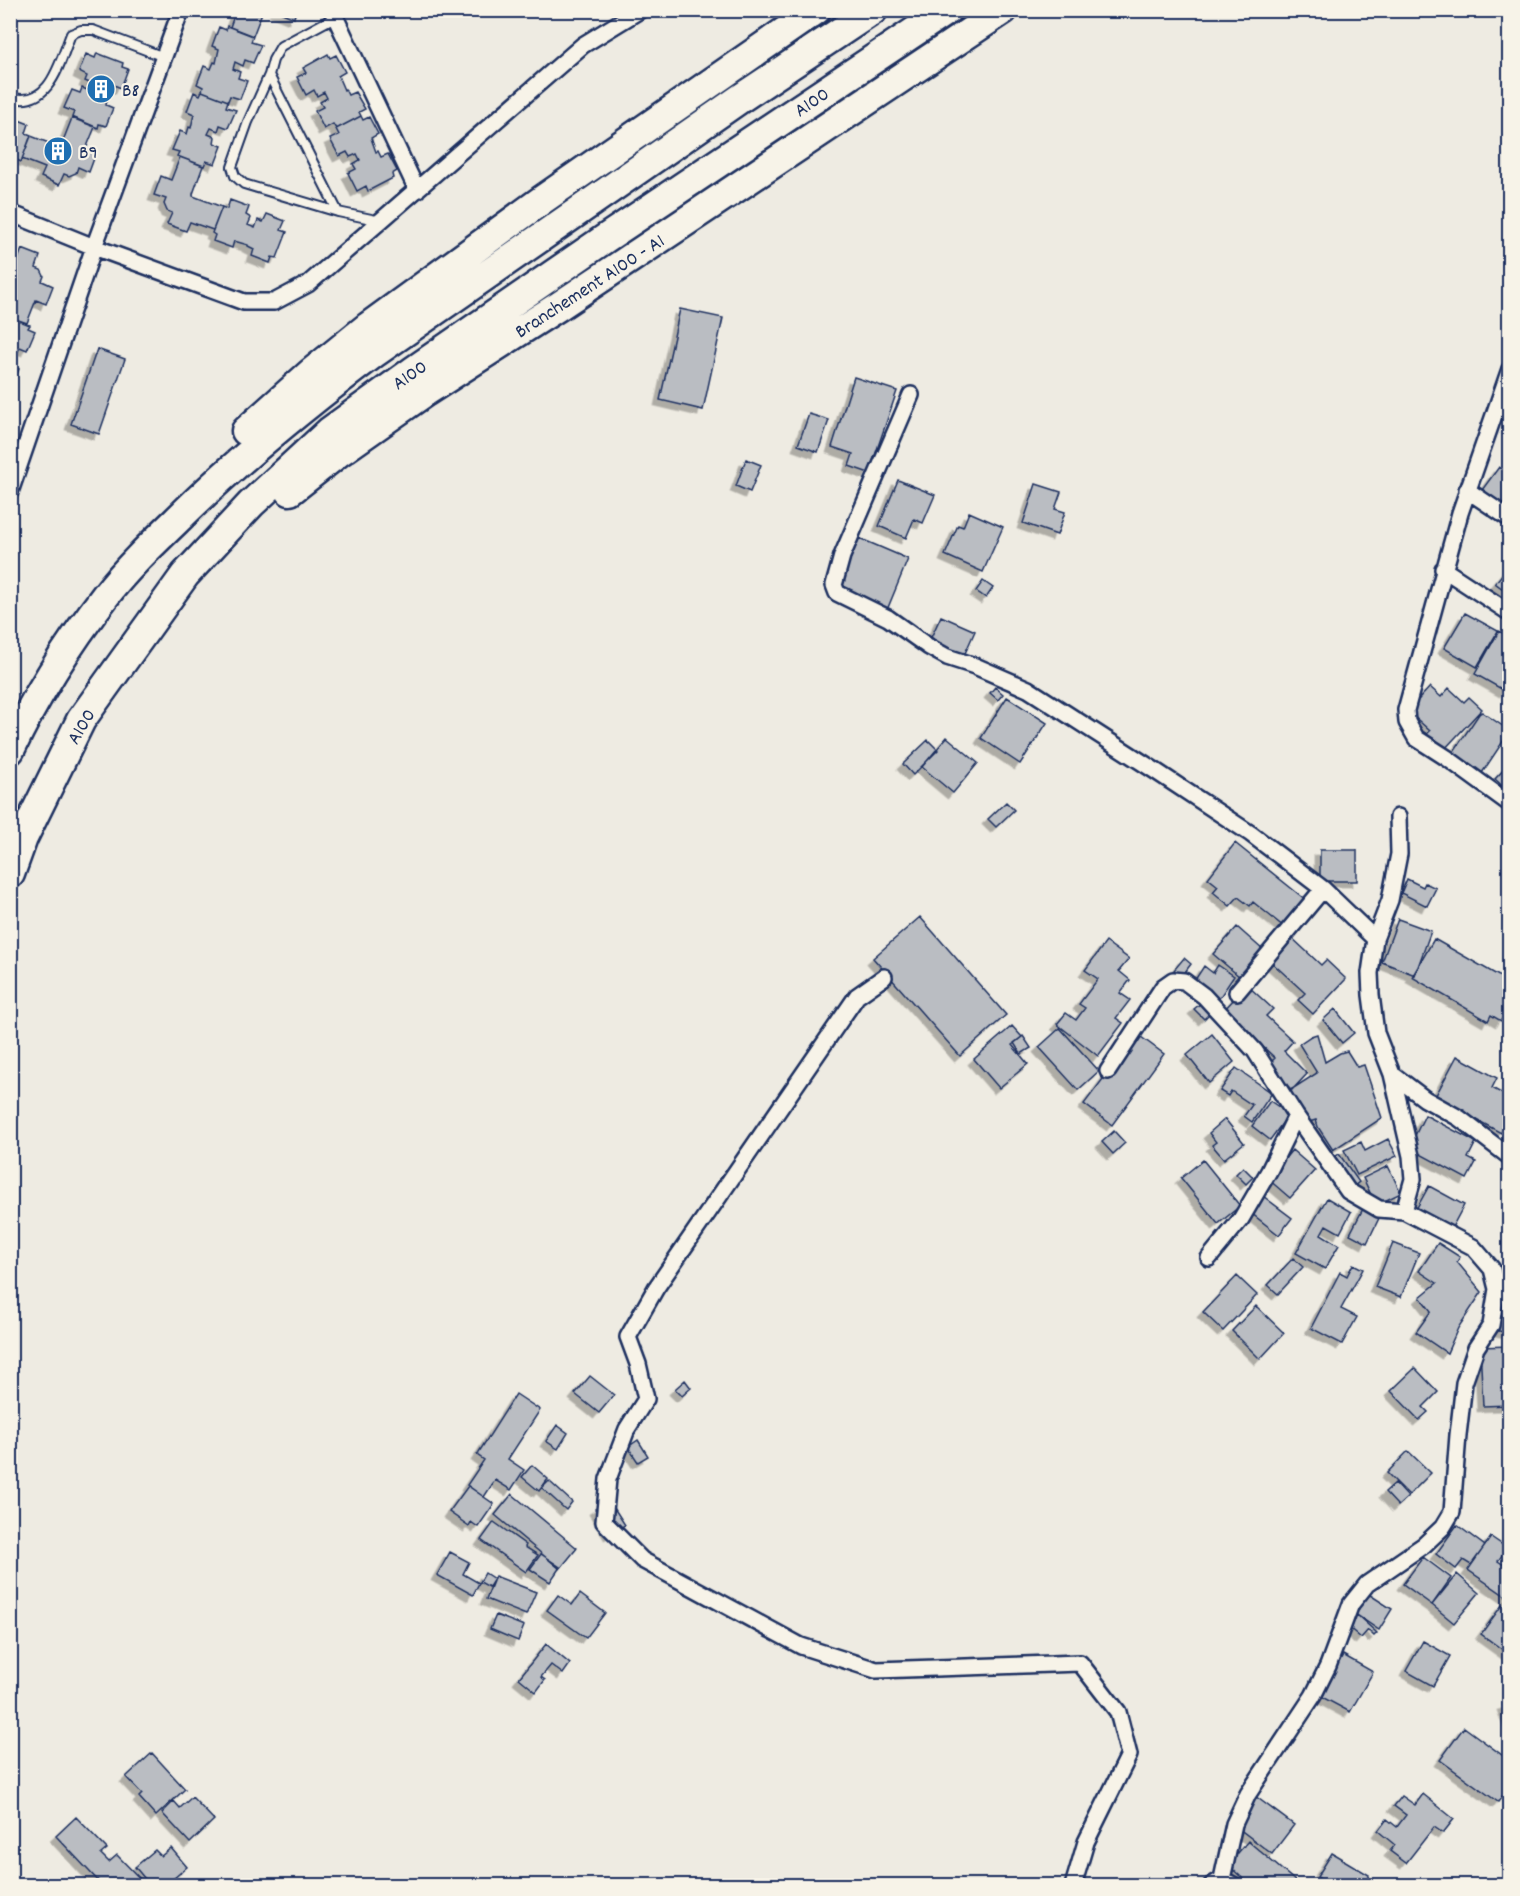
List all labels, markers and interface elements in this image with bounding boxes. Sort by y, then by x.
building icon: B8 [85,73,117,105]
place label: B8 [122,78,140,106]
street label: A100 [789,82,836,125]
building icon: B9 [42,135,74,167]
place label: B9 [79,140,98,168]
street label: Branchement A100 - A1 [510,228,671,347]
street label: A100 [387,354,434,399]
street label: A100 [61,704,104,751]

